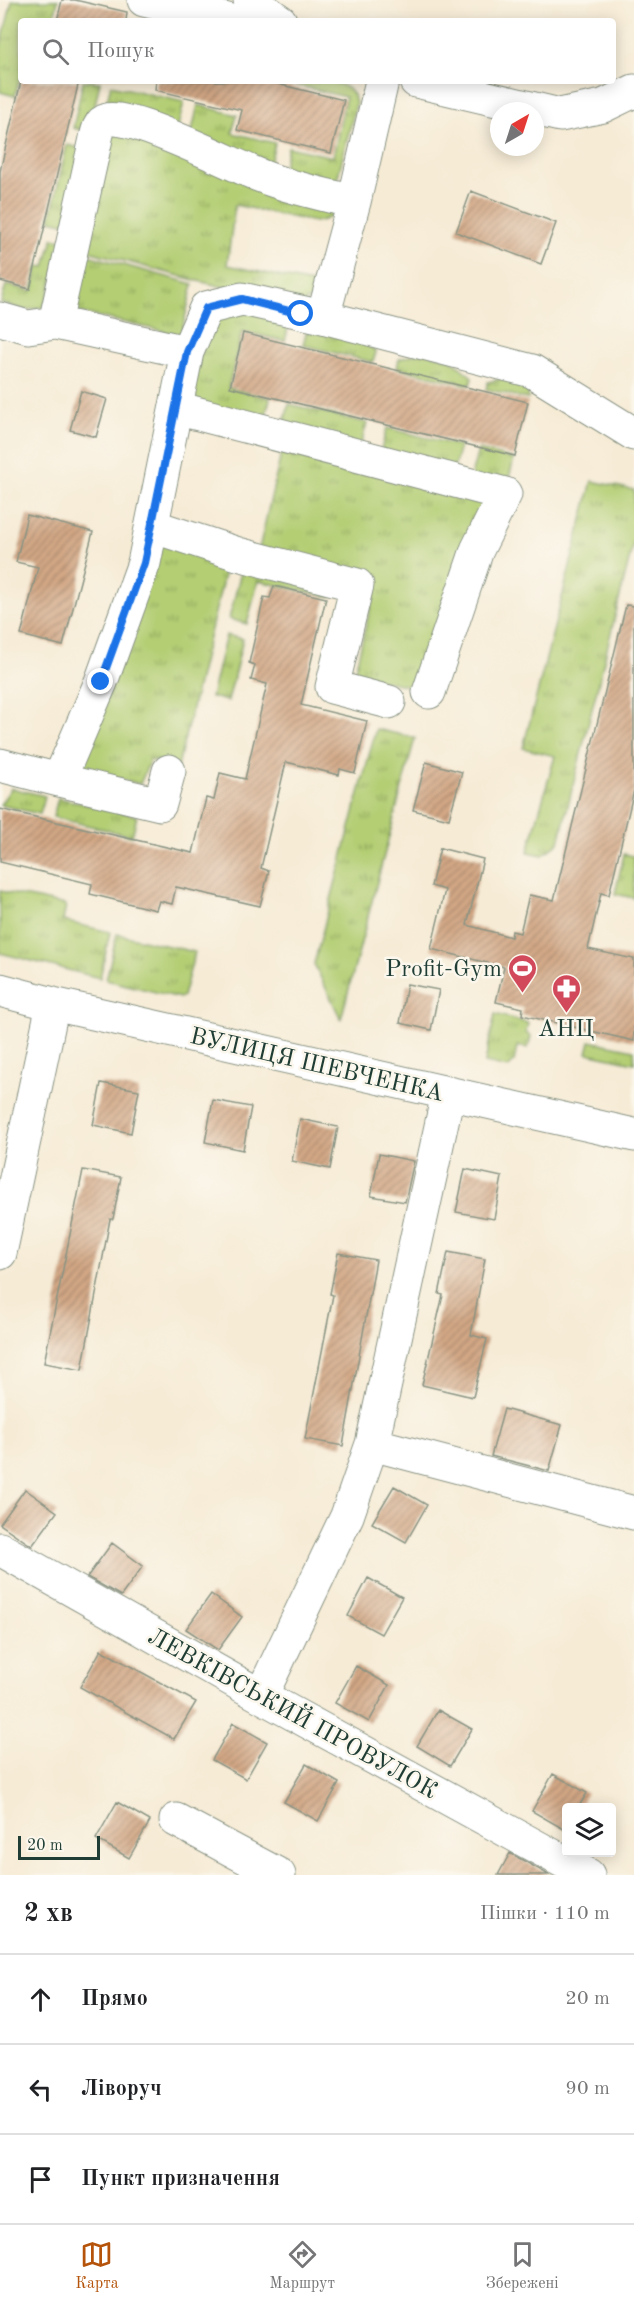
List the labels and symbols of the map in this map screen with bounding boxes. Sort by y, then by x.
north arrow [490,102,544,156]
route start [287,300,313,326]
route end [87,668,113,694]
sports icon: Profit-Gym [507,952,539,994]
place label: Profit-Gym [385,958,502,982]
pharmacy icon: АНЦ [550,972,582,1014]
place label: АНЦ [538,1018,594,1042]
street label: ВУЛИЦЯ ШЕВЧЕНКА [187,1025,446,1107]
street label: ЛЕВКІВСЬКИЙ ПРОВУЛОК [143,1621,443,1804]
scale bar [18,1833,100,1860]

